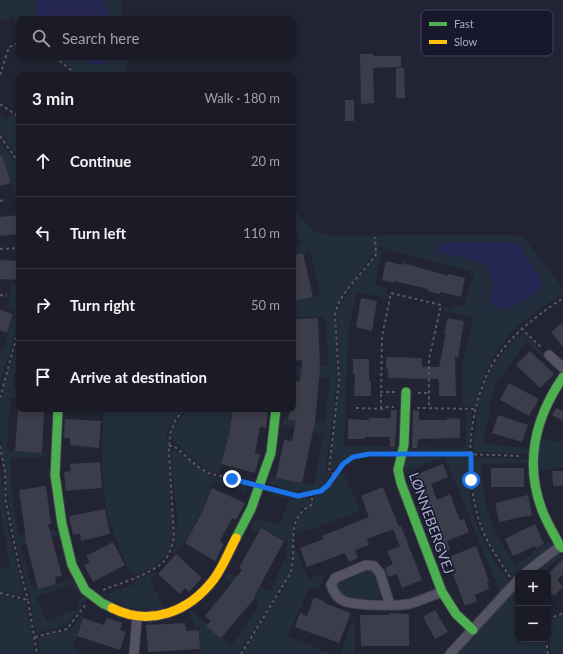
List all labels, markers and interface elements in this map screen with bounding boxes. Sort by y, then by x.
legend [421,10,553,56]
search box [16,16,296,60]
text: Fast [454,17,474,30]
icon: search [30,27,52,49]
text: Search here [62,29,139,47]
text: Slow [454,35,478,48]
text: 3 min [32,88,74,109]
text: Walk · 180 m [204,90,280,106]
icon: ahead [32,150,54,172]
text: Continue [70,152,131,170]
text: 20 m [251,153,280,169]
icon: left [32,222,54,244]
text: Turn left [70,224,126,242]
text: 110 m [243,225,280,241]
icon: right [32,294,54,316]
text: Turn right [70,296,135,314]
text: 50 m [251,297,280,313]
icon: arrive [32,366,54,388]
text: Arrive at destination [70,368,207,386]
route end [223,470,241,488]
street label: LØNNEBERGVEJ [406,470,458,576]
route start [462,471,480,489]
map controls [515,570,551,642]
button: + [515,570,551,606]
button: − [515,606,551,642]

